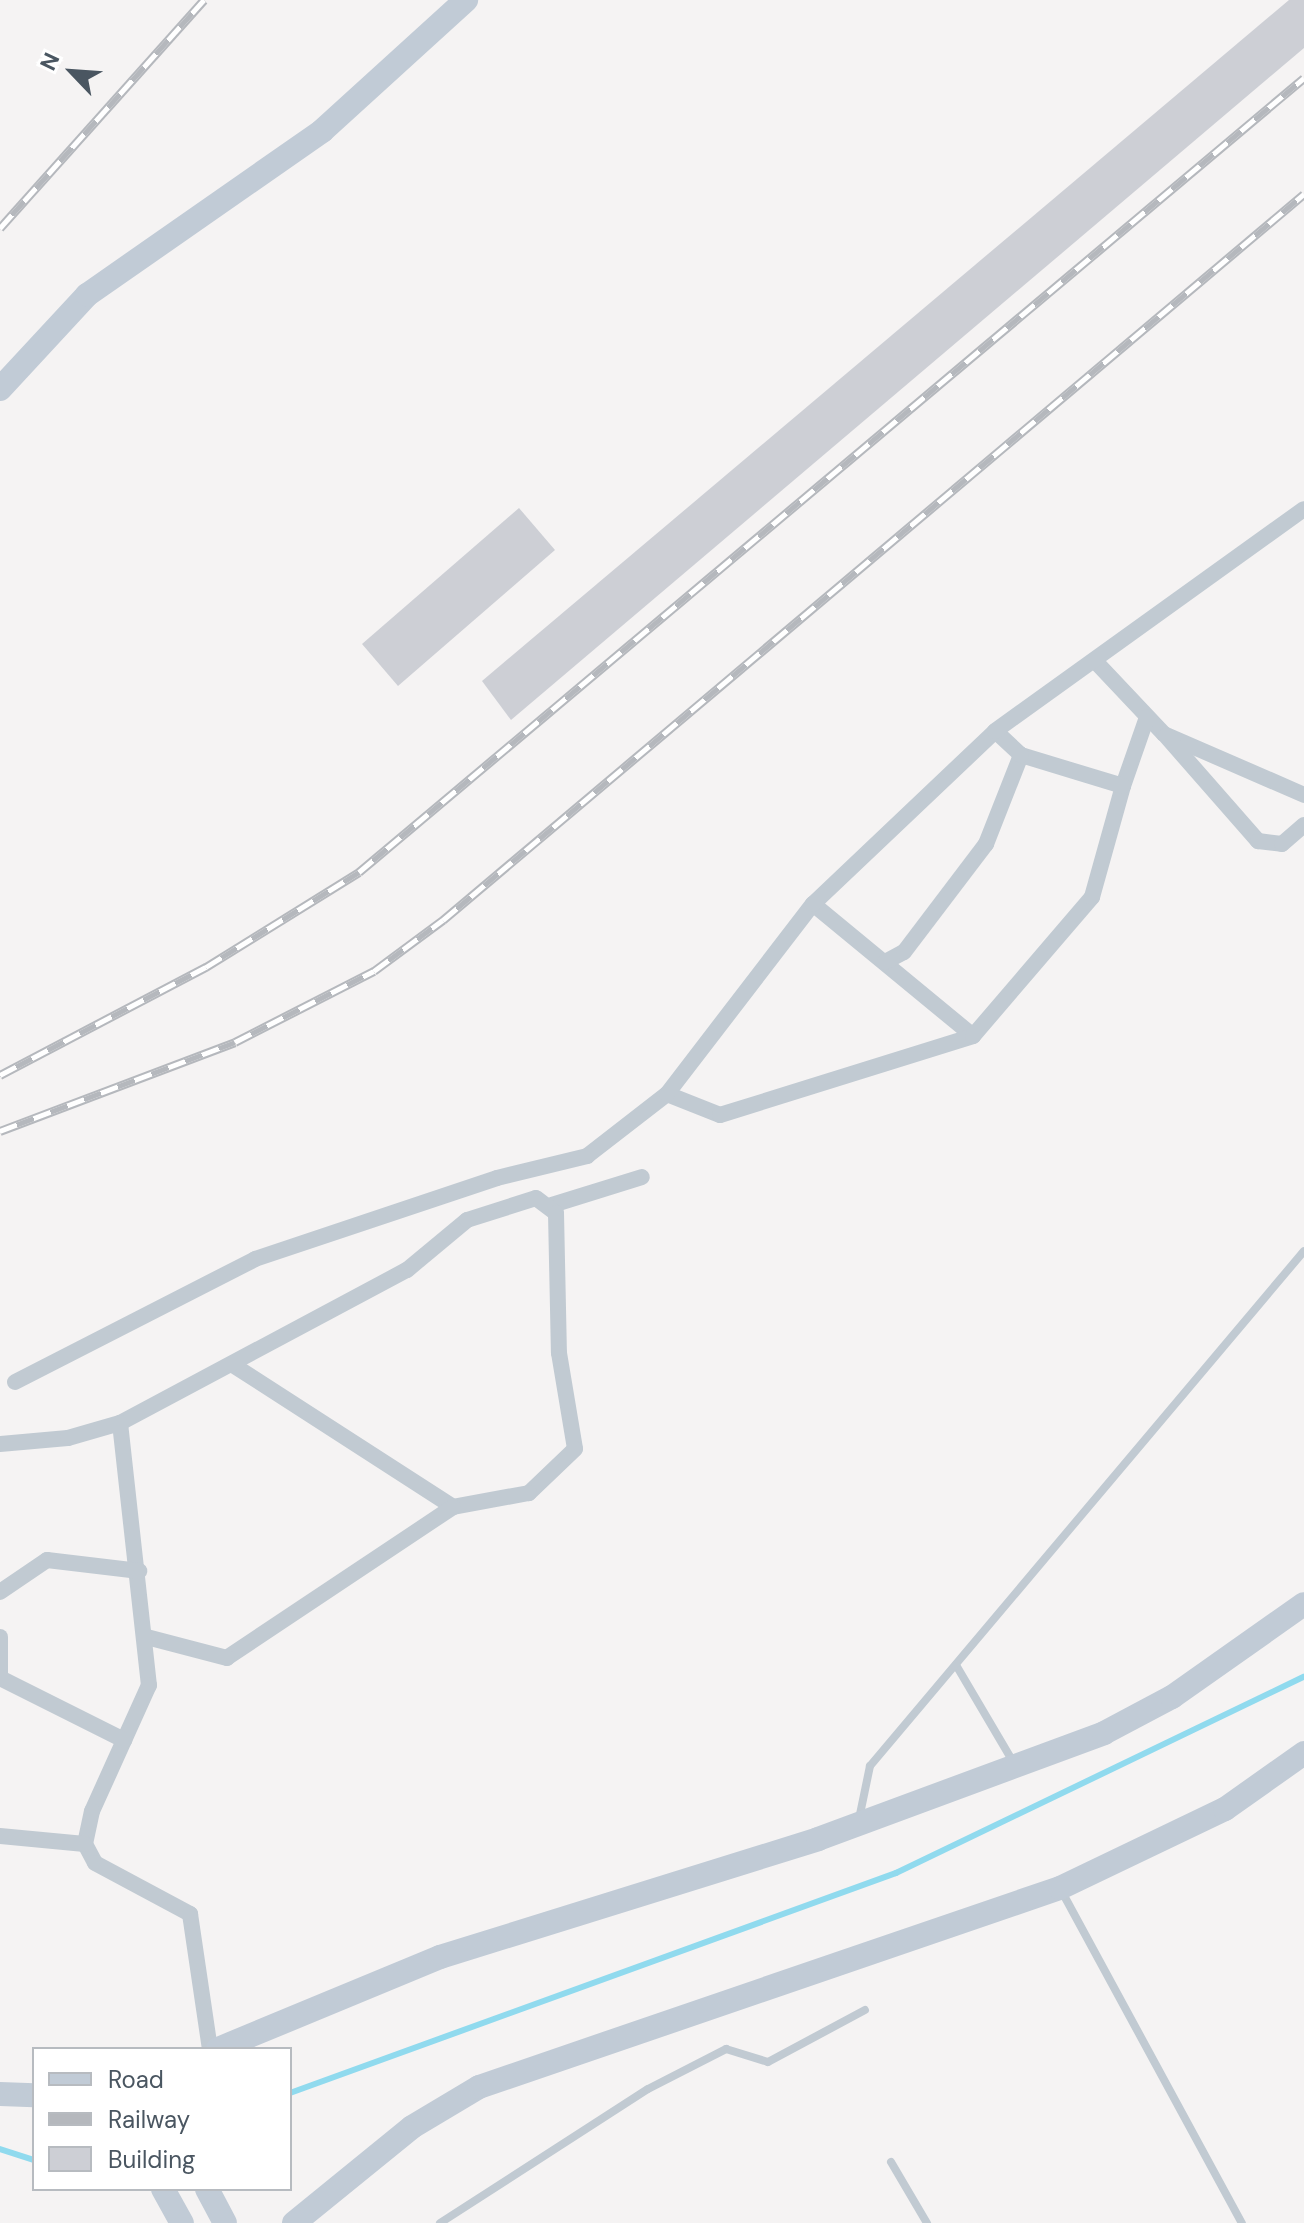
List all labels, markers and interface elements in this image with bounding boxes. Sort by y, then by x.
north arrow [32,32,112,112]
text: N [33,48,66,75]
legend [32,2047,292,2191]
text: Road [108,2064,164,2095]
text: Railway [108,2104,190,2135]
text: Building [108,2144,195,2175]

